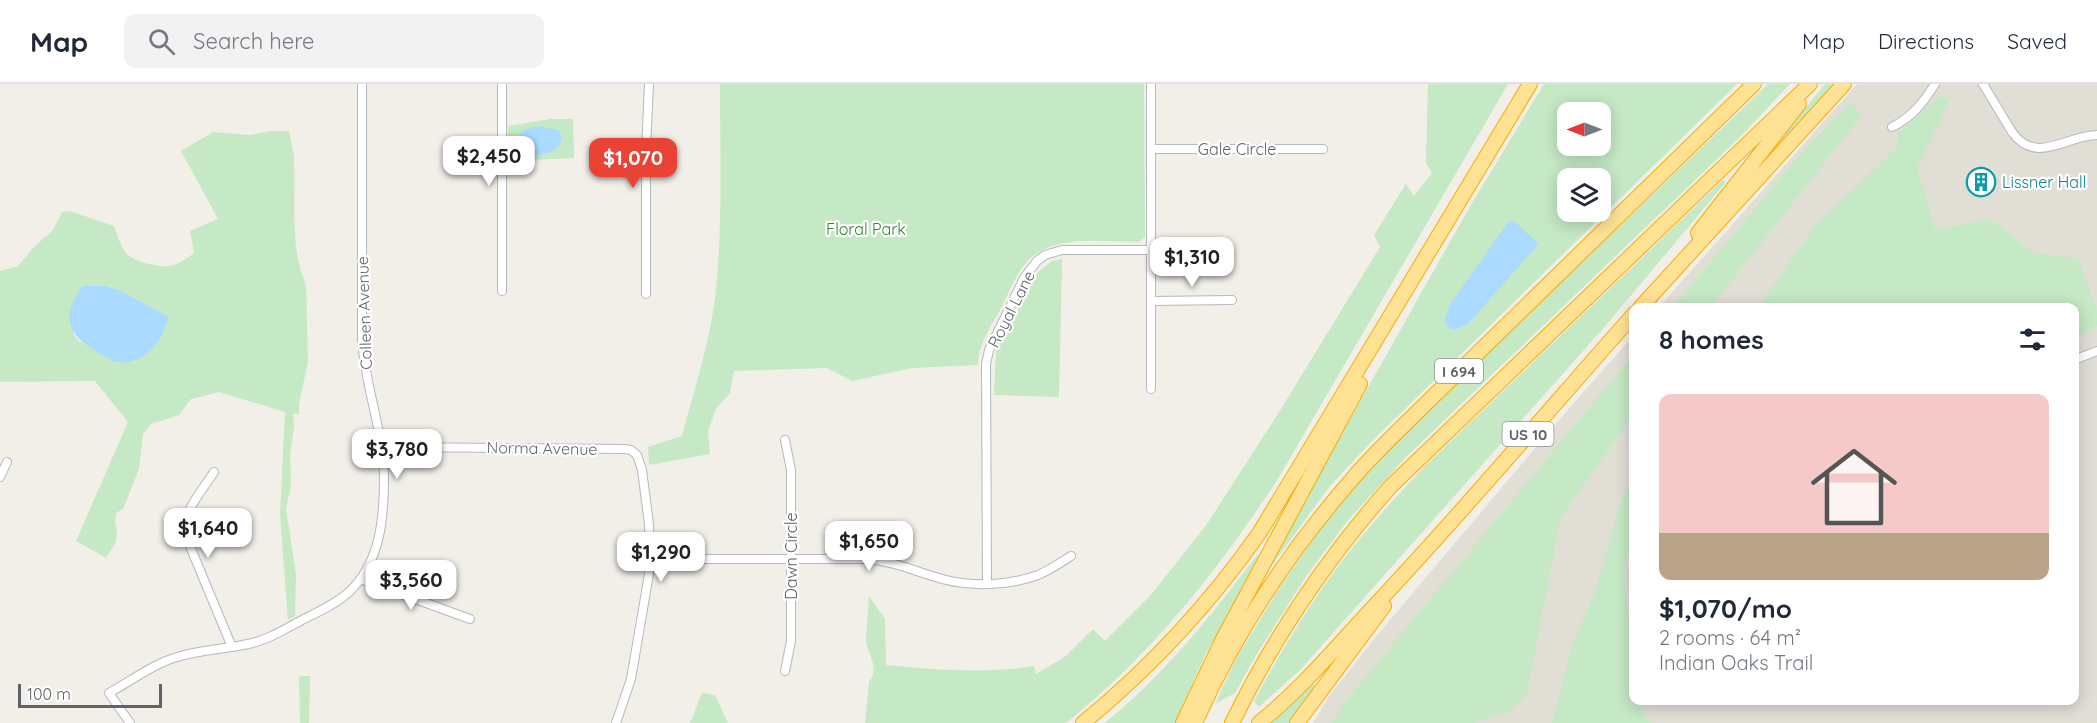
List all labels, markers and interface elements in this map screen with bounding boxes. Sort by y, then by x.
search box [124,14,544,68]
text: Map [30,24,88,59]
icon: search [145,25,178,58]
text: Search here [193,27,315,55]
text: Map [1802,28,1845,54]
text: Directions [1878,28,1974,54]
text: Saved [2007,28,2067,54]
north arrow [1557,102,1611,156]
map controls [1557,102,1611,222]
pin: $2,450 [440,136,538,187]
pin: $1,070 [584,138,682,189]
street label: Gale Circle [1198,139,1276,159]
text: $2,450 [457,143,521,168]
text: $1,070 [603,145,663,170]
building icon: Lissner Hall [1965,166,1997,198]
button: layers [1557,168,1611,222]
place label: Lissner Hall [2002,172,2086,192]
park label: Floral Park [826,219,906,239]
pin: $1,310 [1143,237,1241,288]
text: $1,310 [1164,244,1220,269]
street label: Colleen Avenue [352,256,376,370]
street label: Royal Lane [983,267,1039,351]
text: 8 homes [1659,323,1764,356]
icon: filters [2016,323,2049,356]
road number: I 694 [1435,359,1483,383]
road number: US 10 [1502,422,1553,446]
pin: $3,780 [348,429,446,480]
icon: home [1800,433,1908,541]
text: $3,780 [366,436,428,461]
street label: Norma Avenue [486,437,598,459]
pin: $1,640 [159,508,257,559]
street label: Dawn Circle [781,512,801,600]
text: $1,640 [178,515,238,540]
pin: $1,650 [820,521,918,572]
text: $1,650 [839,528,899,553]
pin: $1,290 [612,532,710,583]
text: $1,290 [631,539,691,564]
pin: $3,560 [362,560,460,611]
text: $3,560 [379,567,443,592]
text: $1,070/mo [1659,592,1792,625]
text: 2 rooms · 64 m² [1659,625,1801,650]
text: Indian Oaks Trail [1659,650,1813,675]
scale bar [18,681,162,708]
text: 100 m [27,684,71,704]

